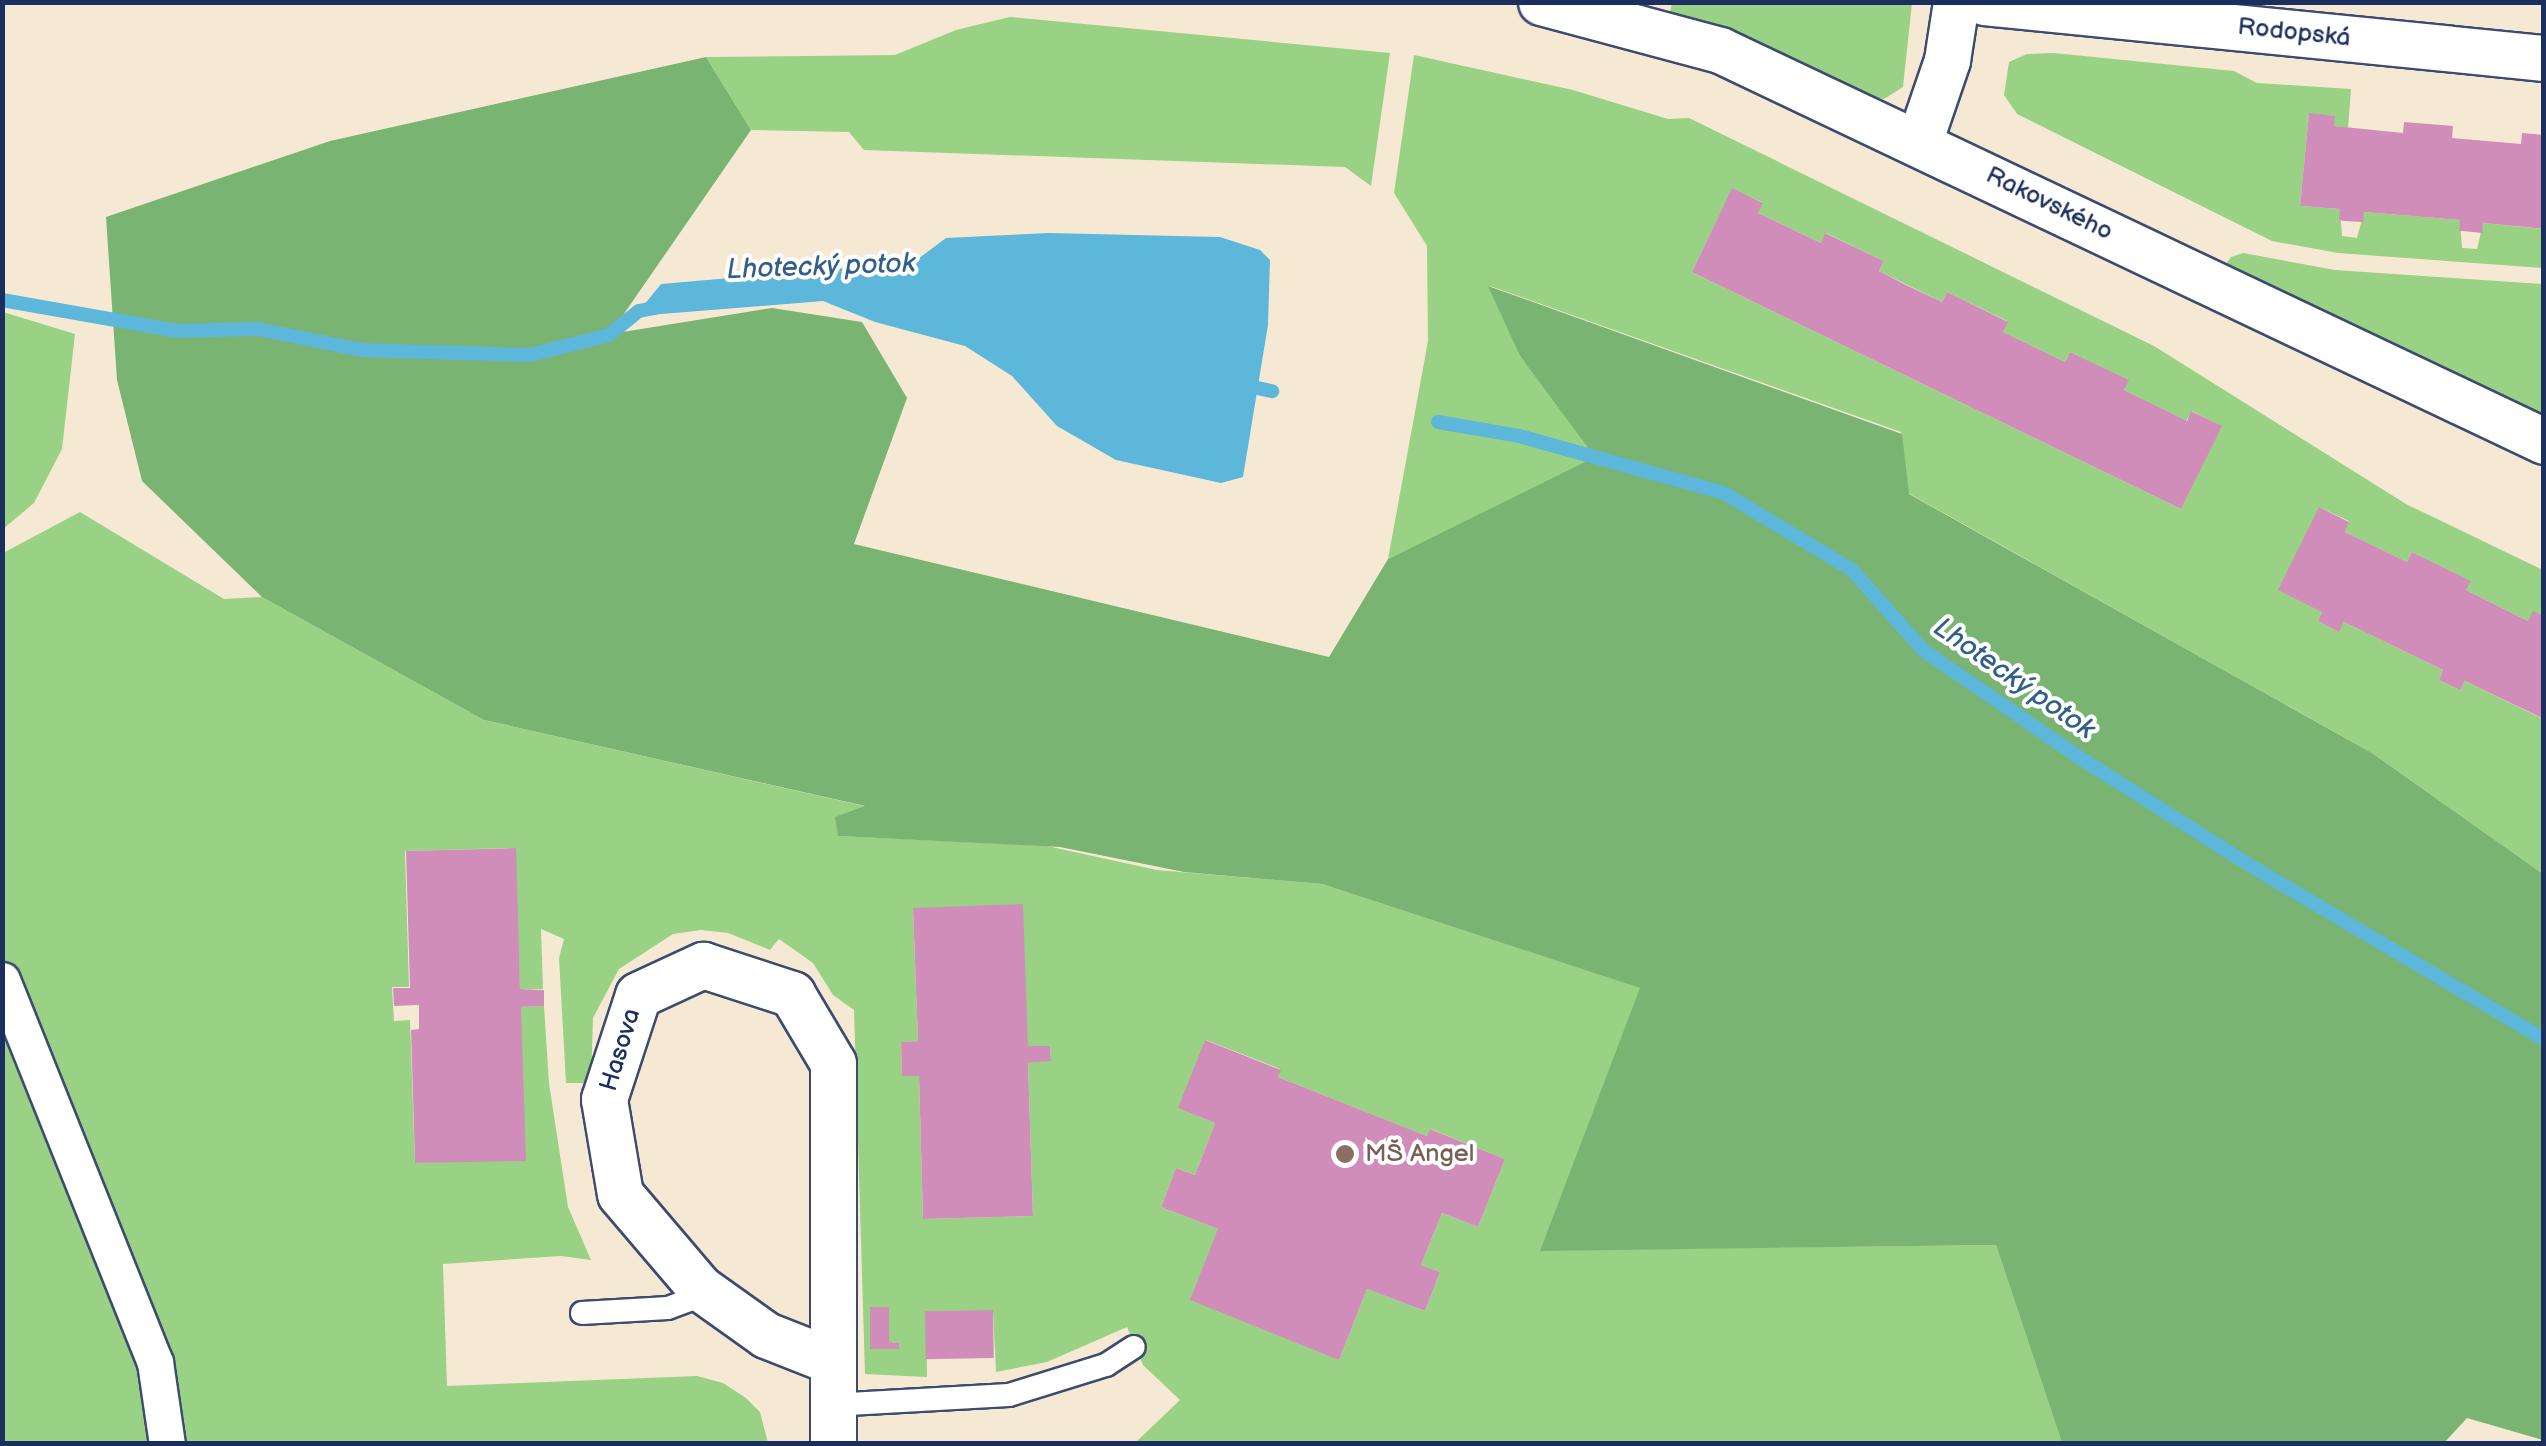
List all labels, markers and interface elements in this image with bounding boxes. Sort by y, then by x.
street label: Rodopská [2236,12,2352,54]
street label: Rakovského [1981,160,2117,248]
water label: Lhotecký potok [725,247,917,287]
water label: Lhotecký potok [1926,610,2102,748]
street label: Hasova [594,1005,648,1095]
place label: MŠ Angel [1365,1139,1474,1169]
marker: MŠ Angel [1334,1143,1356,1165]

